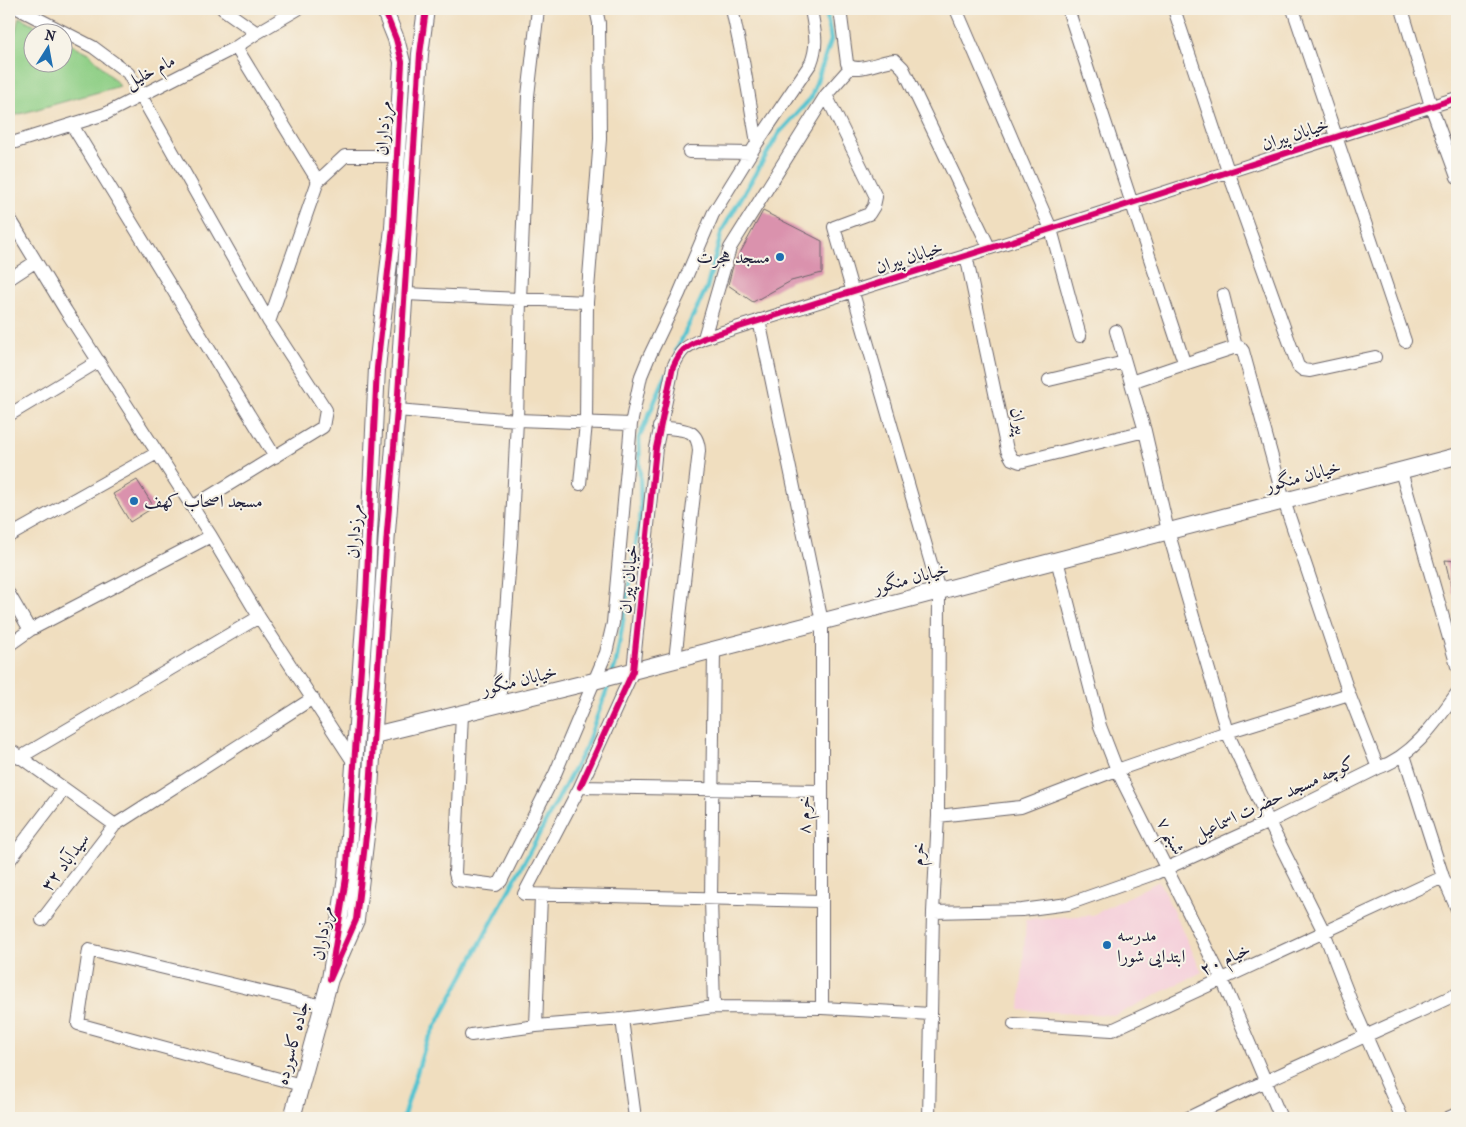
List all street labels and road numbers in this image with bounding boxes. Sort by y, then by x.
street label: مام خلیل [122,50,181,97]
street label: مرزداران [372,100,397,156]
street label: خیابان پیران [1259,114,1332,157]
street label: خیابان پیران [873,237,946,280]
street label: پیران [1003,405,1032,439]
street label: خیابان منگور [1261,454,1343,497]
street label: مرزداران [343,503,368,559]
street label: خیابان پیران [614,543,645,615]
street label: خیابان منگور [869,556,951,599]
street label: خیابان منگور [477,659,559,701]
street label: کوچه مسجد حضرت اسماعیل [1190,752,1359,847]
street label: خرم ۸ [794,796,820,834]
street label: شبنم ۷ [1146,814,1189,862]
street label: سیدآباد ۳۲ [37,829,94,896]
street label: خرم [907,842,935,867]
street label: مرزداران [308,904,339,962]
street label: خیام ۲۰ [1197,939,1256,985]
street label: جاده کاسورده [271,999,314,1087]

